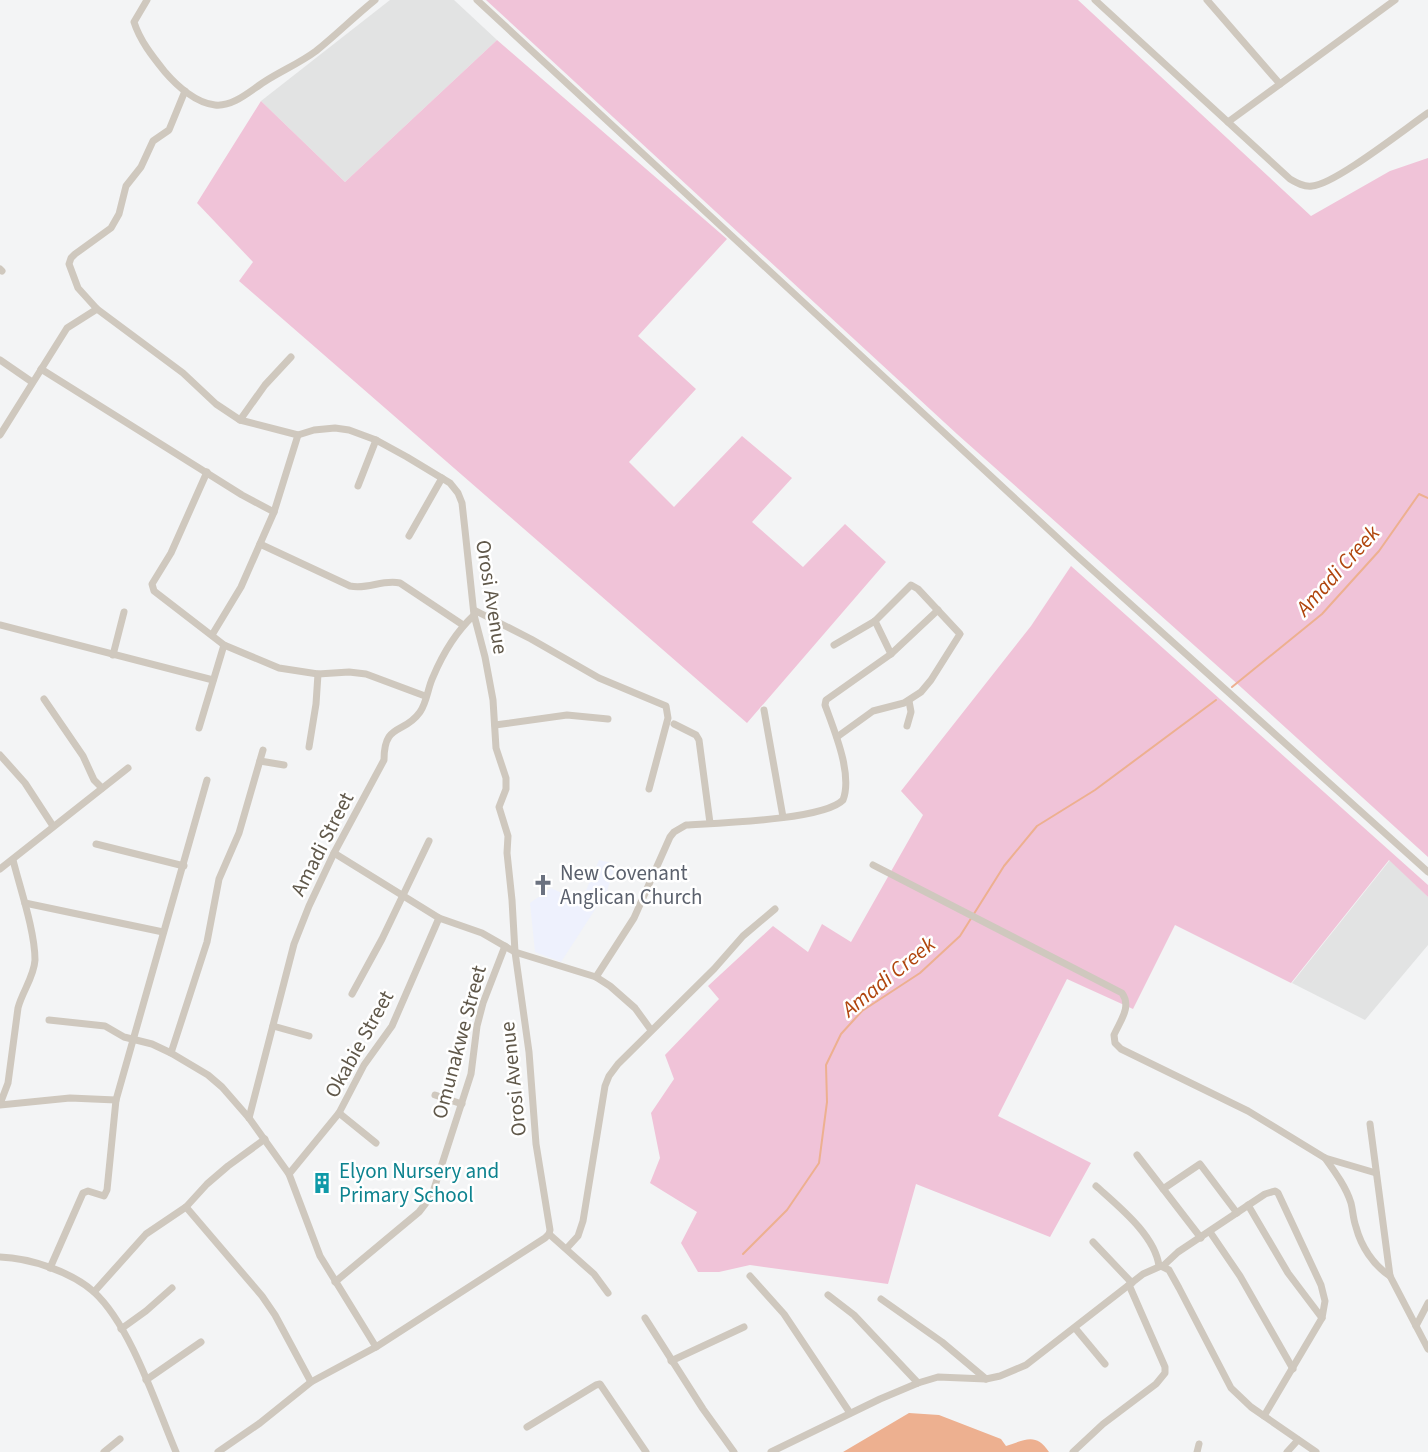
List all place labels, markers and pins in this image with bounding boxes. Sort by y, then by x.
place label: New Covenant Anglican Church [560,858,703,912]
church icon: New Covenant Anglican Church [531,873,555,897]
place label: Elyon Nursery and Primary School [339,1156,499,1210]
building icon: Elyon Nursery and Primary School [310,1171,334,1195]

